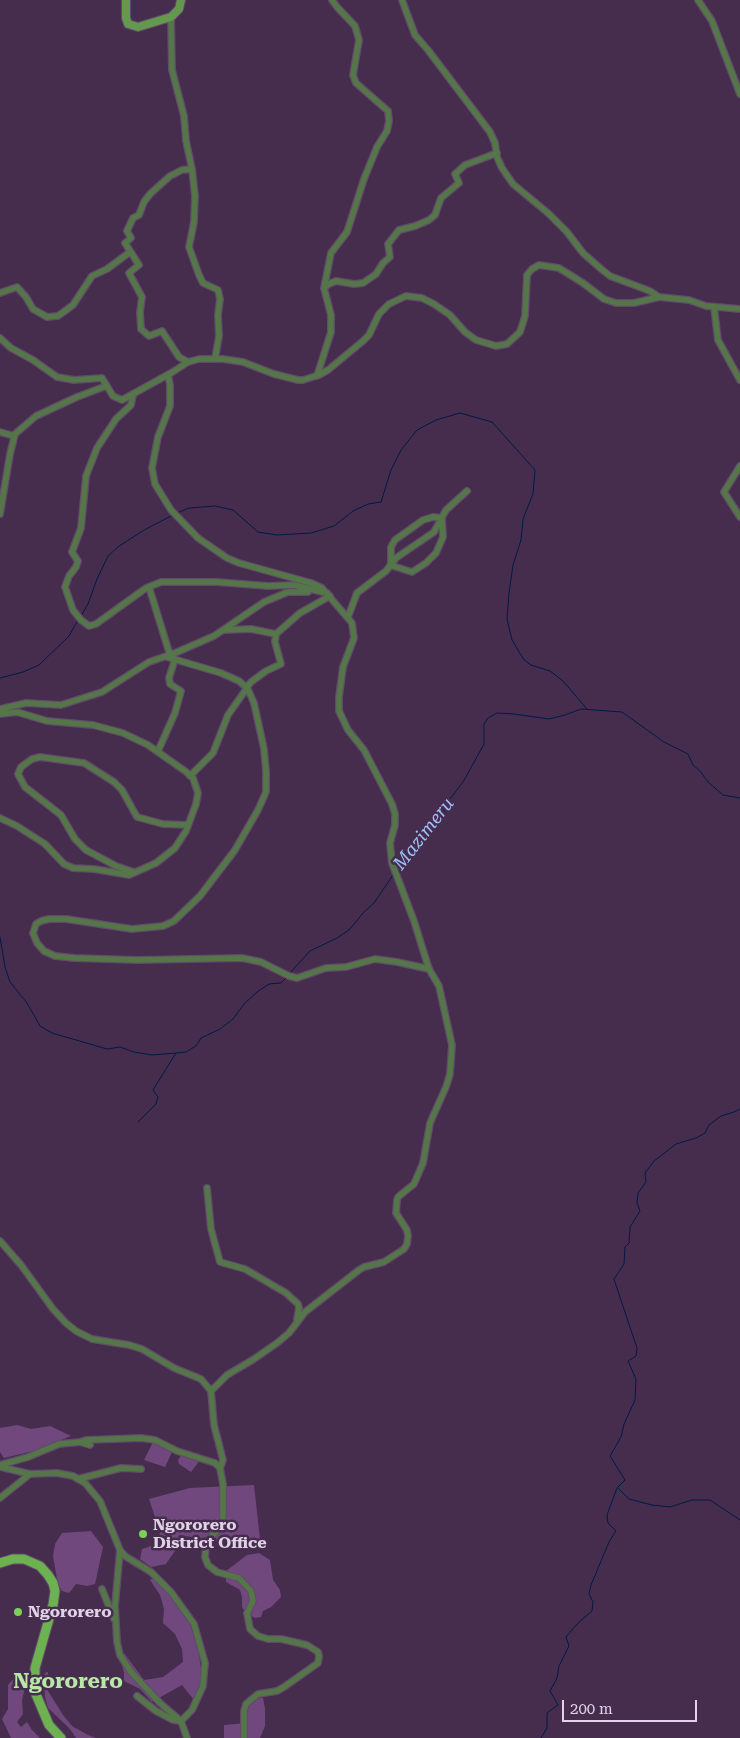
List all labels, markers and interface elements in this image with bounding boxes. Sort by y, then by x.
water label: Mazimeru [389,794,459,874]
place label: Ngororero District Office [153,1515,267,1553]
marker: Ngororero District Office [137,1528,149,1540]
place label: Ngororero [28,1602,112,1622]
marker: Ngororero [12,1606,24,1618]
district label: Ngororero [13,1669,123,1695]
scale bar [565,1690,700,1722]
text: 200 m [570,1700,613,1718]

